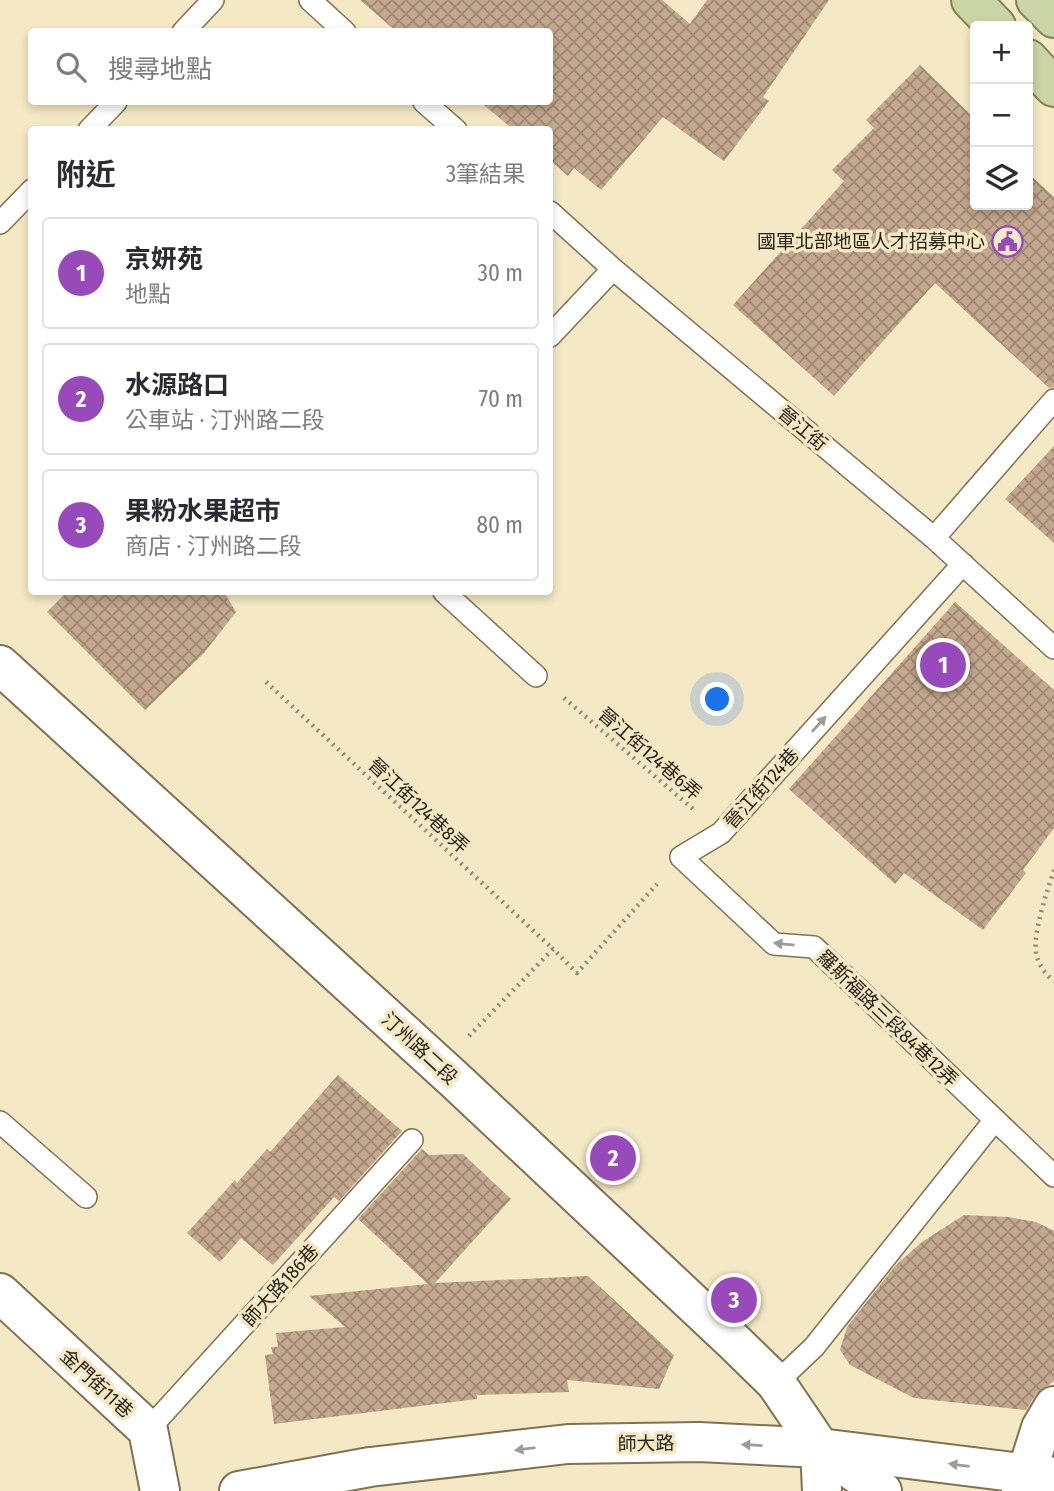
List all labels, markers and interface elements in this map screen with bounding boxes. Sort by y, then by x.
map controls [970,21,1033,210]
button: + [970,21,1033,84]
search box [28,28,553,105]
icon: search [52,48,90,86]
text: 搜尋地點 [108,54,212,85]
button: − [970,84,1033,147]
button: layers [970,147,1033,210]
text: 附近 [56,157,116,193]
text: 3筆結果 [446,160,525,188]
public building icon: 國軍北部地區人才招募中心 [991,224,1025,258]
place label: 國軍北部地區人才招募中心 [757,230,985,253]
text: 京妍苑 [125,244,203,275]
text: 1 [76,259,86,287]
text: 30 m [478,259,523,287]
text: 地點 [125,280,171,308]
text: 水源路口 [125,370,229,401]
text: 2 [76,385,86,413]
text: 70 m [479,385,523,413]
street label: 晉江街 [773,401,832,456]
text: 公車站 · 汀州路二段 [125,406,325,434]
text: 果粉水果超市 [125,496,281,527]
text: 3 [76,511,86,539]
text: 80 m [476,511,523,539]
text: 商店 · 汀州路二段 [125,532,302,560]
pin: 1 [920,639,966,691]
your location [700,682,734,716]
street label: 晉江街124巷6弄 [593,702,706,804]
one-way arrow [811,716,827,733]
street label: 晉江街124巷 [719,743,804,833]
street label: 晉江街124巷8弄 [364,753,474,858]
one-way arrow [773,939,795,950]
street label: 羅斯福路三段84巷12弄 [813,945,963,1091]
street label: 汀州路二段 [377,1008,462,1089]
pin: 2 [590,1132,636,1184]
street label: 師大路186巷 [238,1240,323,1331]
pin: 3 [711,1274,757,1326]
street label: 金門街11巷 [56,1344,138,1423]
street label: 師大路 [617,1432,675,1455]
one-way arrow [741,1439,763,1450]
one-way arrow [514,1443,536,1454]
one-way arrow [948,1459,970,1470]

